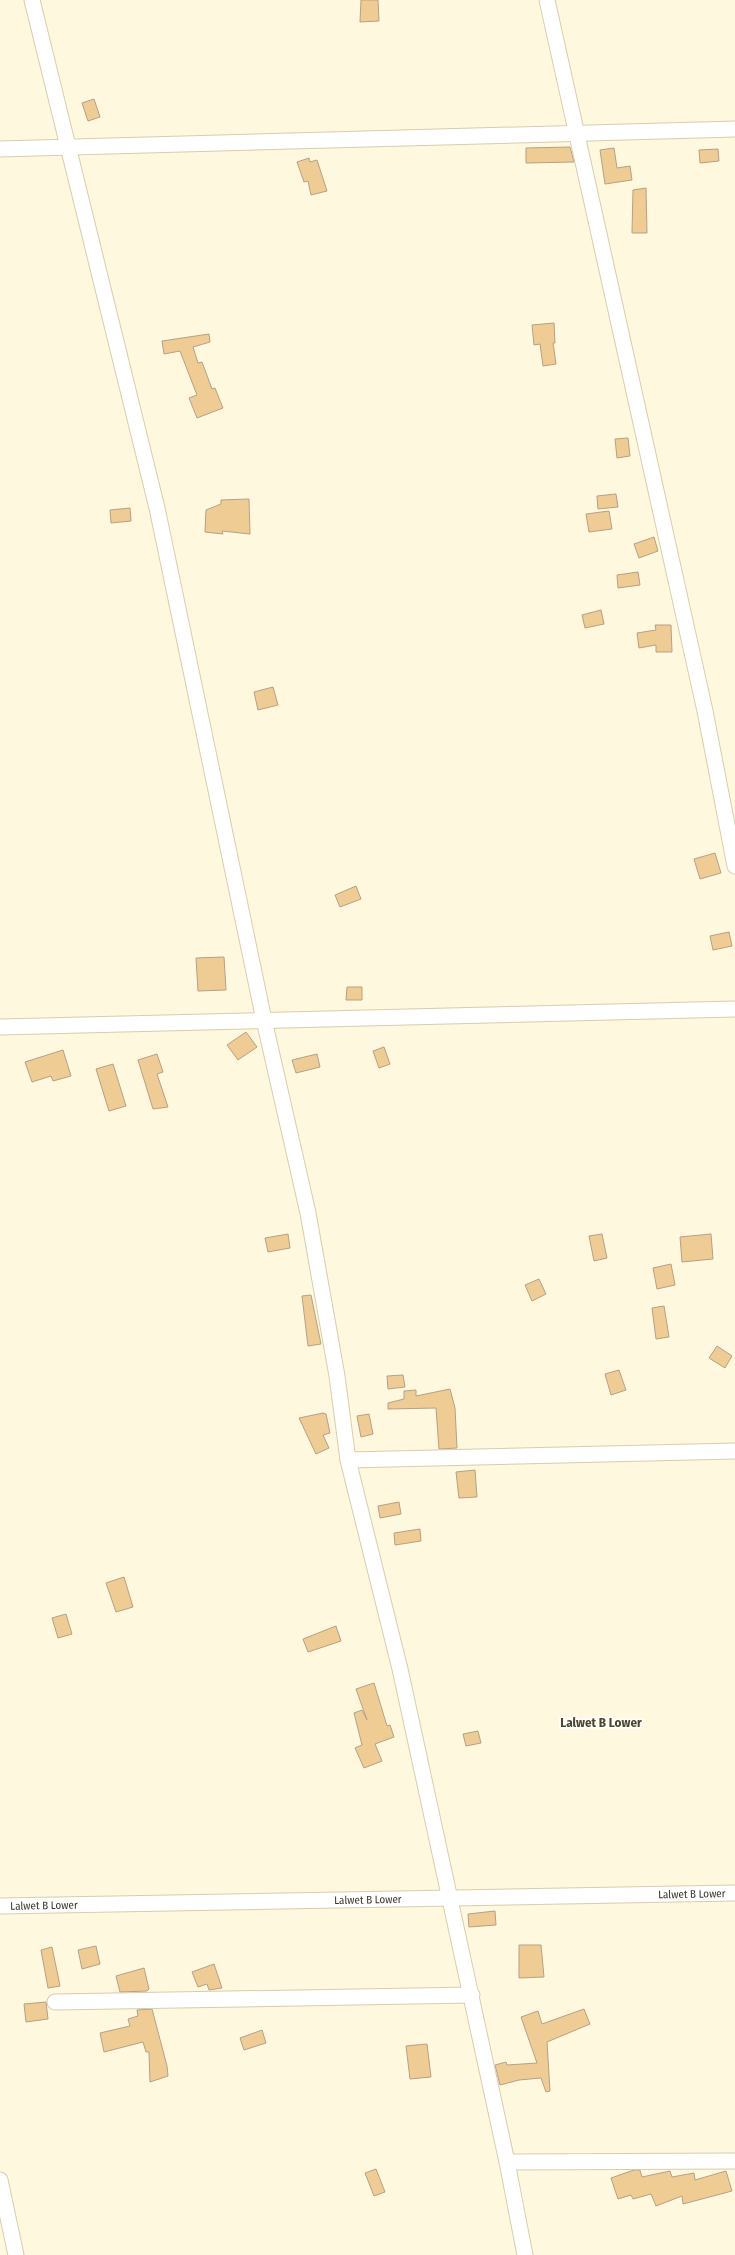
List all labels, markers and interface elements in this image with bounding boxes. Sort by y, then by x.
district label: Lalwet B Lower [560,1715,642,1730]
street label: Lalwet B Lower [658,1887,726,1901]
street label: Lalwet B Lower [334,1893,402,1907]
street label: Lalwet B Lower [10,1899,78,1913]

